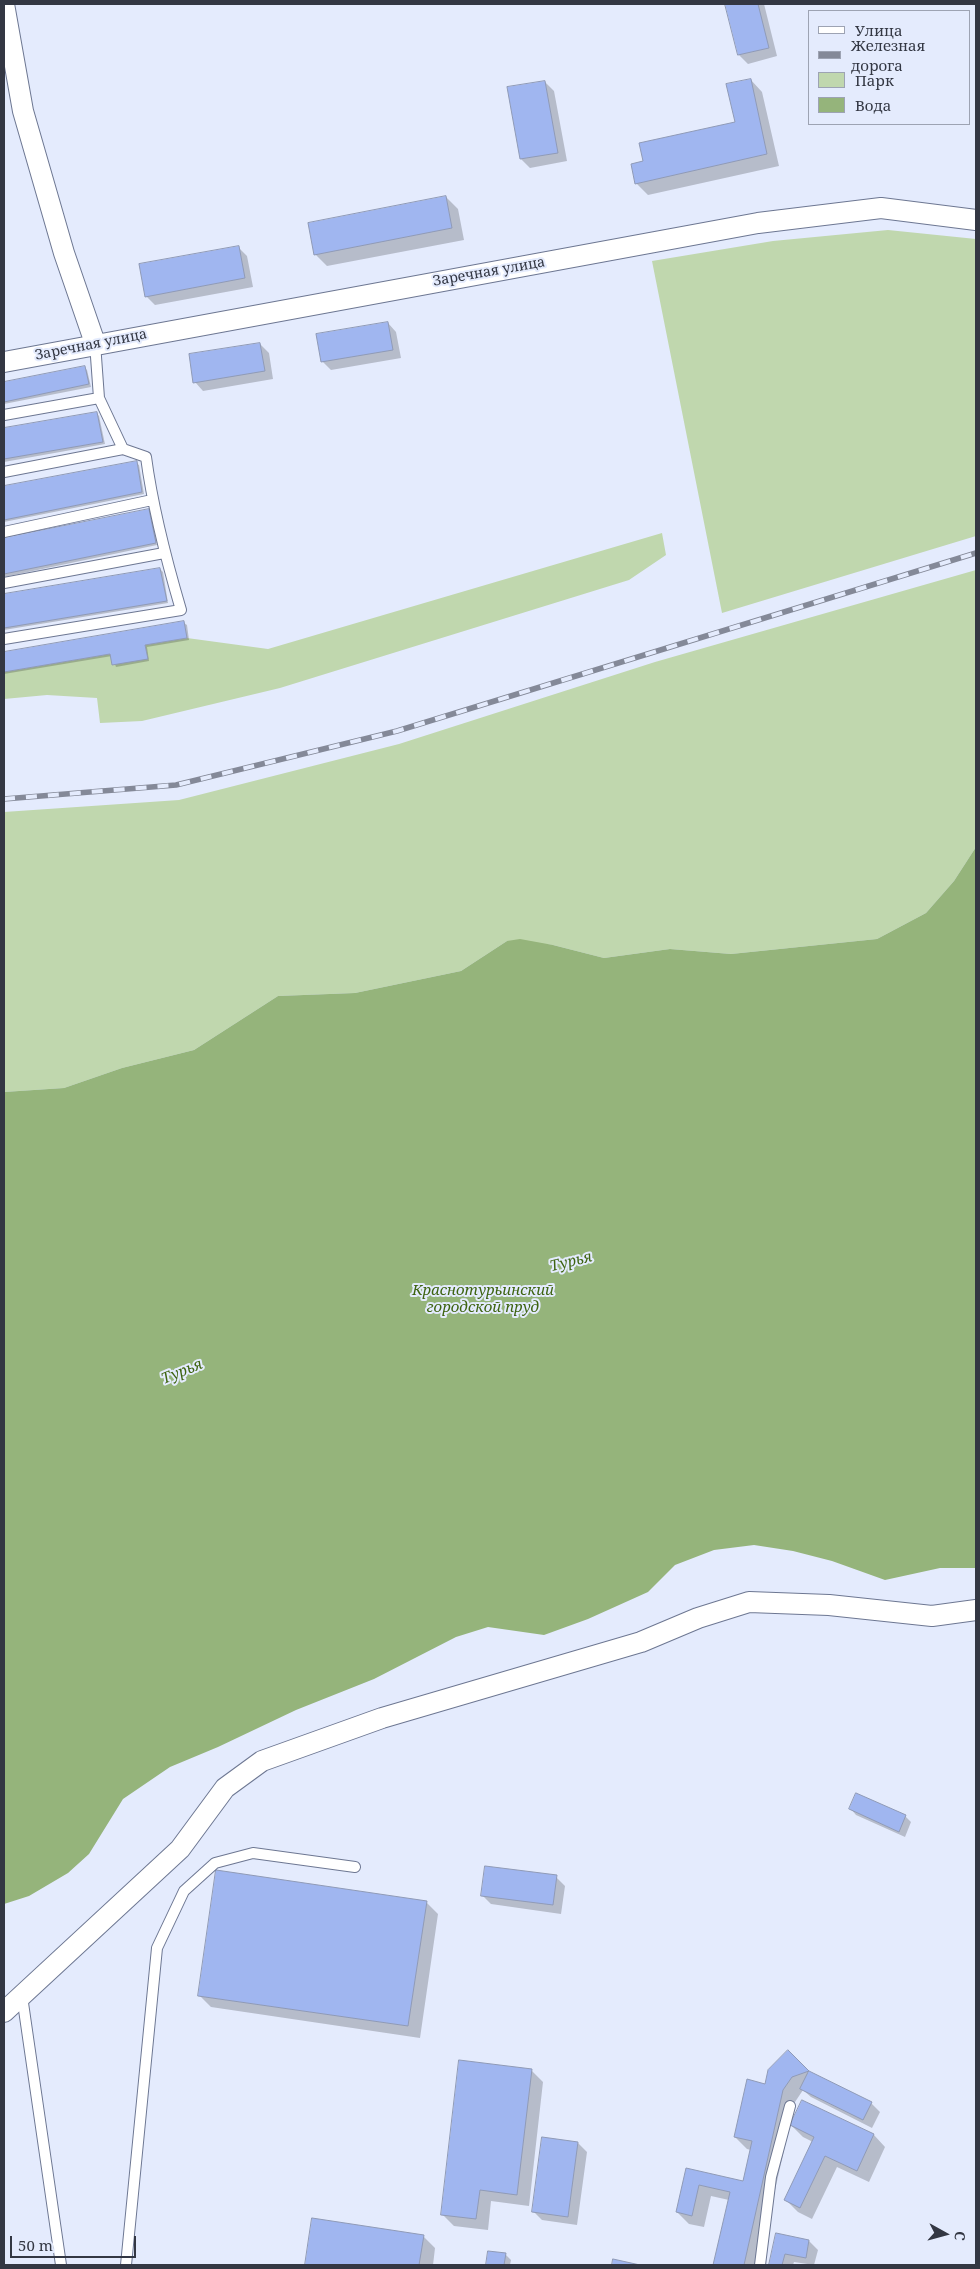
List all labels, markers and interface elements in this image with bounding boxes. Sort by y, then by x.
legend [808,10,970,125]
text: Улица [855,20,903,40]
text: Железная дорога [851,35,925,75]
text: Парк [855,70,894,90]
text: Вода [855,95,891,115]
street label: Заречная улица [432,254,546,290]
street label: Заречная улица [34,326,148,364]
water label: Турья [548,1248,594,1276]
water label: Краснотурьинский городской пруд [412,1282,554,1317]
water label: Турья [159,1356,205,1388]
north arrow [920,2209,970,2259]
scale bar [12,2226,139,2258]
text: С [950,2230,970,2242]
text: 50 m [18,2235,53,2255]

